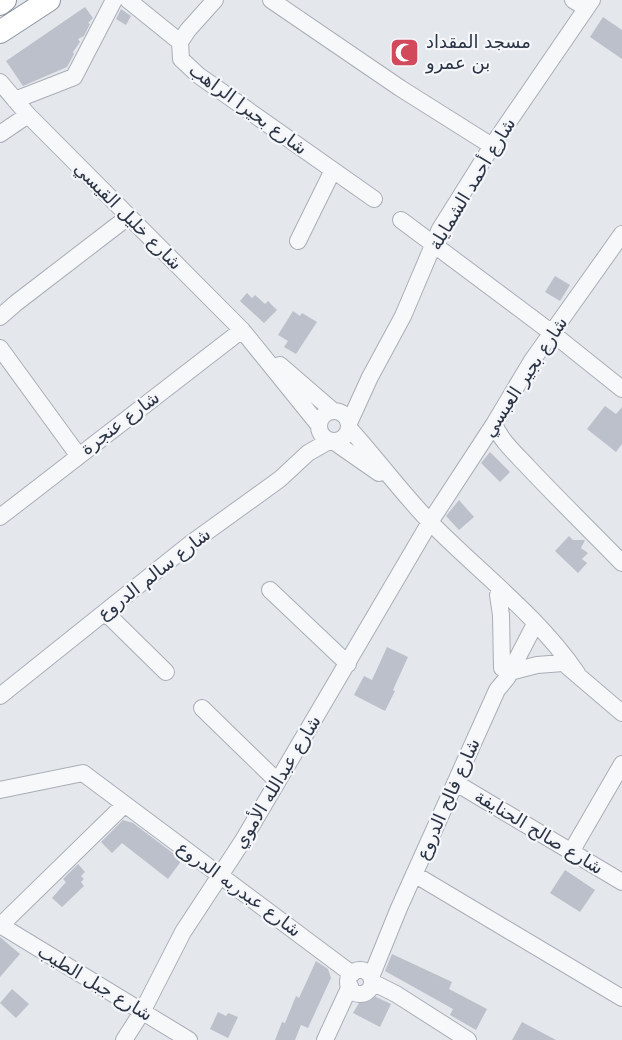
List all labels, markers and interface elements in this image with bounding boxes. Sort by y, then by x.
place label: مسجد المقداد بن عمرو [425,31,531,74]
mosque icon: مسجد المقداد بن عمرو [389,36,421,68]
street label: شارع بحيرا الراهب [184,59,312,159]
street label: شارع أحمد الشمايلة [423,113,520,254]
street label: شارع خليل القيسي [69,157,187,275]
street label: شارع بجير العبسي [478,313,572,441]
street label: شارع عنجرة [76,386,164,460]
street label: شارع سالم الدروع [93,523,215,625]
street label: شارع عبدالله الأموي [229,711,325,853]
street label: شارع فالح الدروع [411,735,485,863]
street label: شارع صالح الحنايفة [471,785,607,879]
street label: شارع عبدربه الدروع [172,836,306,942]
street label: شارع جبل الطيب [34,940,156,1026]

